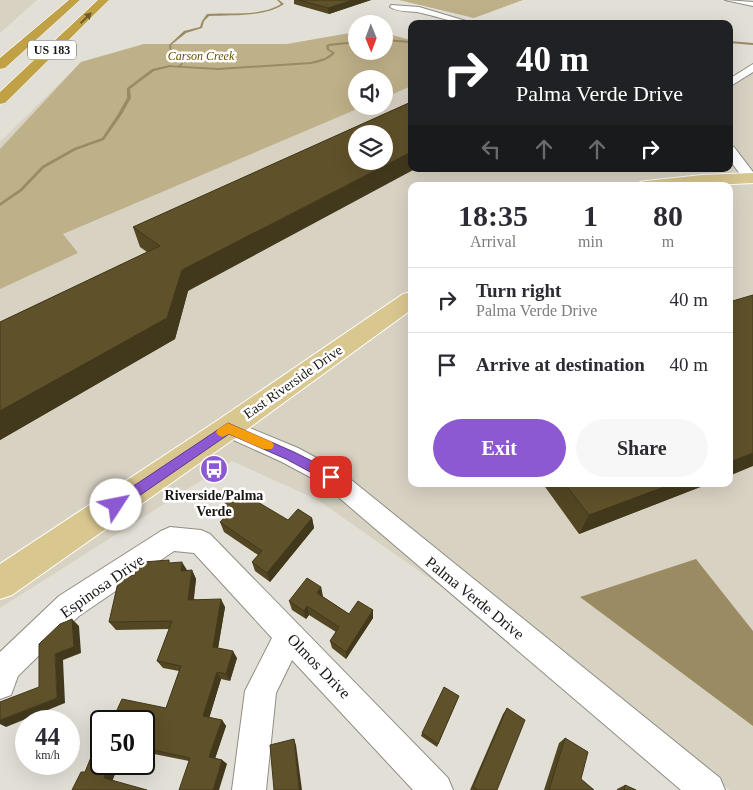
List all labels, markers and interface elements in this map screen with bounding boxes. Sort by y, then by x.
one-way arrow [79,12,91,24]
north arrow [348,15,392,60]
map controls [348,15,393,170]
road number: US 183 [28,40,76,60]
icon: right [433,40,498,105]
text: 40 m [516,40,589,79]
water label: Carson Creek [168,49,235,63]
button: sound [348,70,393,115]
text: Palma Verde Drive [516,81,683,106]
button: layers [348,125,393,170]
icon: left [477,135,505,163]
icon: ahead [530,135,558,163]
icon: ahead [583,135,611,163]
icon: right [636,135,664,163]
text: 18:35 [458,199,528,232]
text: 1 [583,199,598,232]
text: 80 [653,199,683,232]
text: Arrival [470,233,516,250]
text: min [578,233,603,250]
text: m [662,233,674,250]
text: Turn right [476,280,561,301]
icon: right [433,286,461,314]
text: 40 m [669,289,708,310]
text: Palma Verde Drive [476,302,597,319]
street label: East Riverside Drive [241,342,345,422]
icon: arrive [433,351,461,379]
text: Arrive at destination [476,354,645,375]
text: 40 m [669,354,708,375]
button: Exit [433,419,566,477]
button: Share [576,419,708,477]
bus stop icon: Riverside/Palma Verde [199,454,229,484]
pin [310,456,352,498]
icon: arrive [317,463,345,491]
position arrow [89,478,141,530]
place label: Riverside/Palma Verde [165,488,263,519]
street label: Espinosa Drive [57,551,148,622]
street label: Palma Verde Drive [422,553,528,643]
street label: Olmos Drive [284,630,354,702]
speed limit sign: 50 [90,710,155,775]
text: 44 [35,723,60,750]
text: km/h [35,748,60,762]

